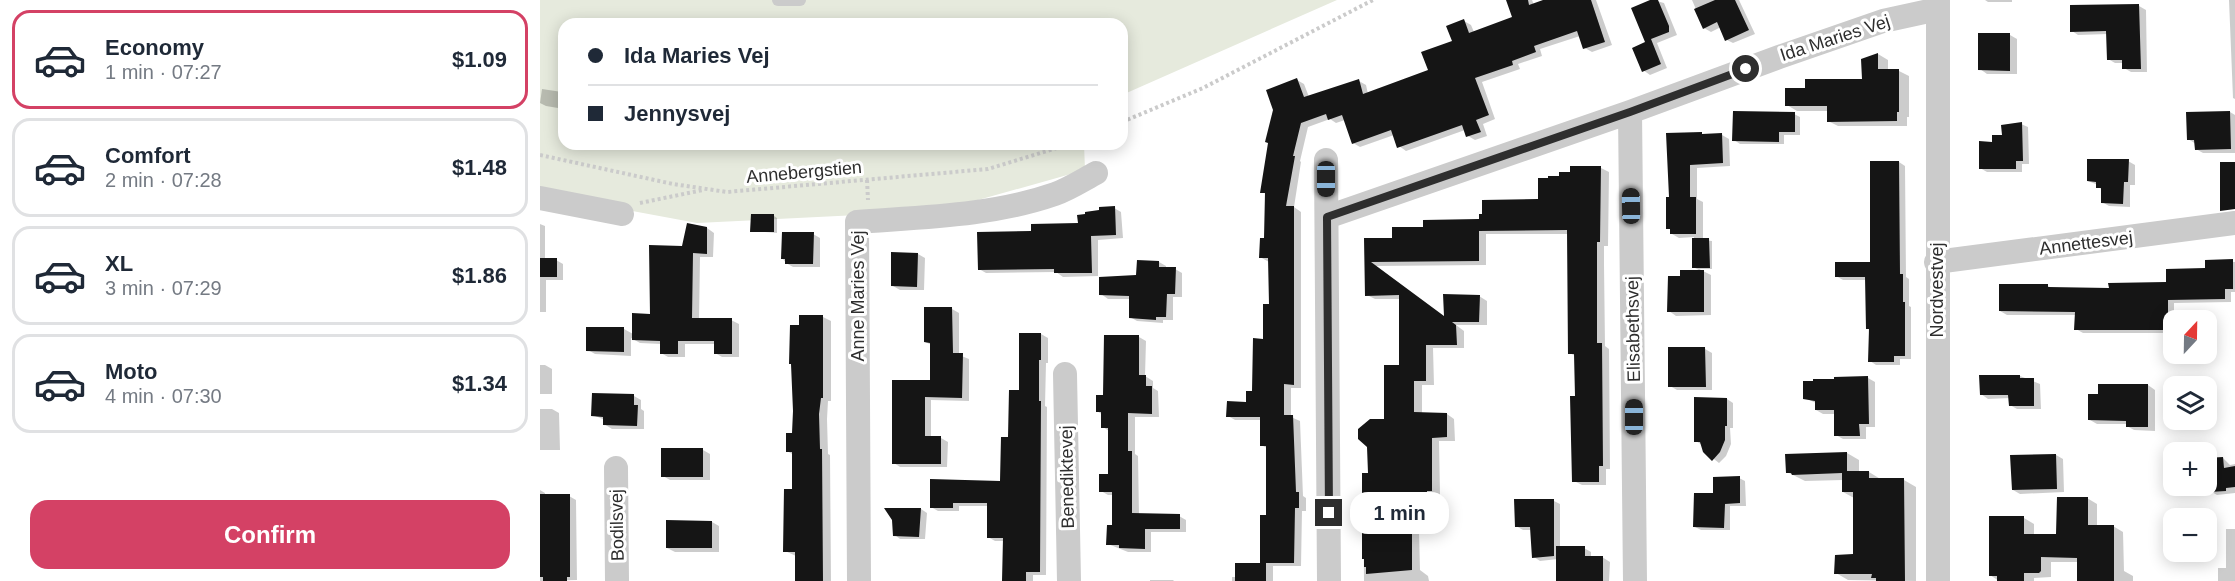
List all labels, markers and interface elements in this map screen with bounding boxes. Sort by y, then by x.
street label: Ida Maries Vej [1778,11,1892,65]
icon: car [33,33,87,87]
text: Economy [105,35,204,60]
text: Ida Maries Vej [624,43,770,68]
text: $1.09 [452,47,507,72]
route start [1732,55,1759,82]
text: 1 min · 07:27 [105,61,222,83]
text: Jennysvej [624,101,730,126]
icon: car [33,141,87,195]
text: Comfort [105,143,191,168]
text: $1.48 [452,155,507,180]
street label: Annebergstien [745,157,863,187]
car [1317,161,1335,197]
text: 2 min · 07:28 [105,169,222,191]
car [1622,188,1640,224]
street label: Annettesvej [2038,227,2134,259]
street label: Anne Maries Vej [848,230,868,362]
street label: Nordvestvej [1927,242,1947,338]
icon: car [33,249,87,303]
text: XL [105,251,133,276]
text: $1.86 [452,263,507,288]
street label: Elisabethsvej [1622,276,1644,382]
text: 3 min · 07:29 [105,277,222,299]
north arrow [2163,310,2217,364]
map controls [2163,310,2217,562]
icon: car [33,357,87,411]
text: Moto [105,359,158,384]
text: $1.34 [452,371,507,396]
button: layers [2163,376,2217,430]
text: 4 min · 07:30 [105,385,222,407]
car [1625,399,1643,435]
street label: Benediktevej [1056,425,1078,529]
button: + [2163,442,2217,496]
street label: Bodilsvej [606,489,628,561]
callout: 1 min [1350,492,1449,534]
route end [1315,499,1342,526]
button: Confirm [30,500,510,569]
text: 1 min [1373,502,1426,524]
button: − [2163,508,2217,562]

